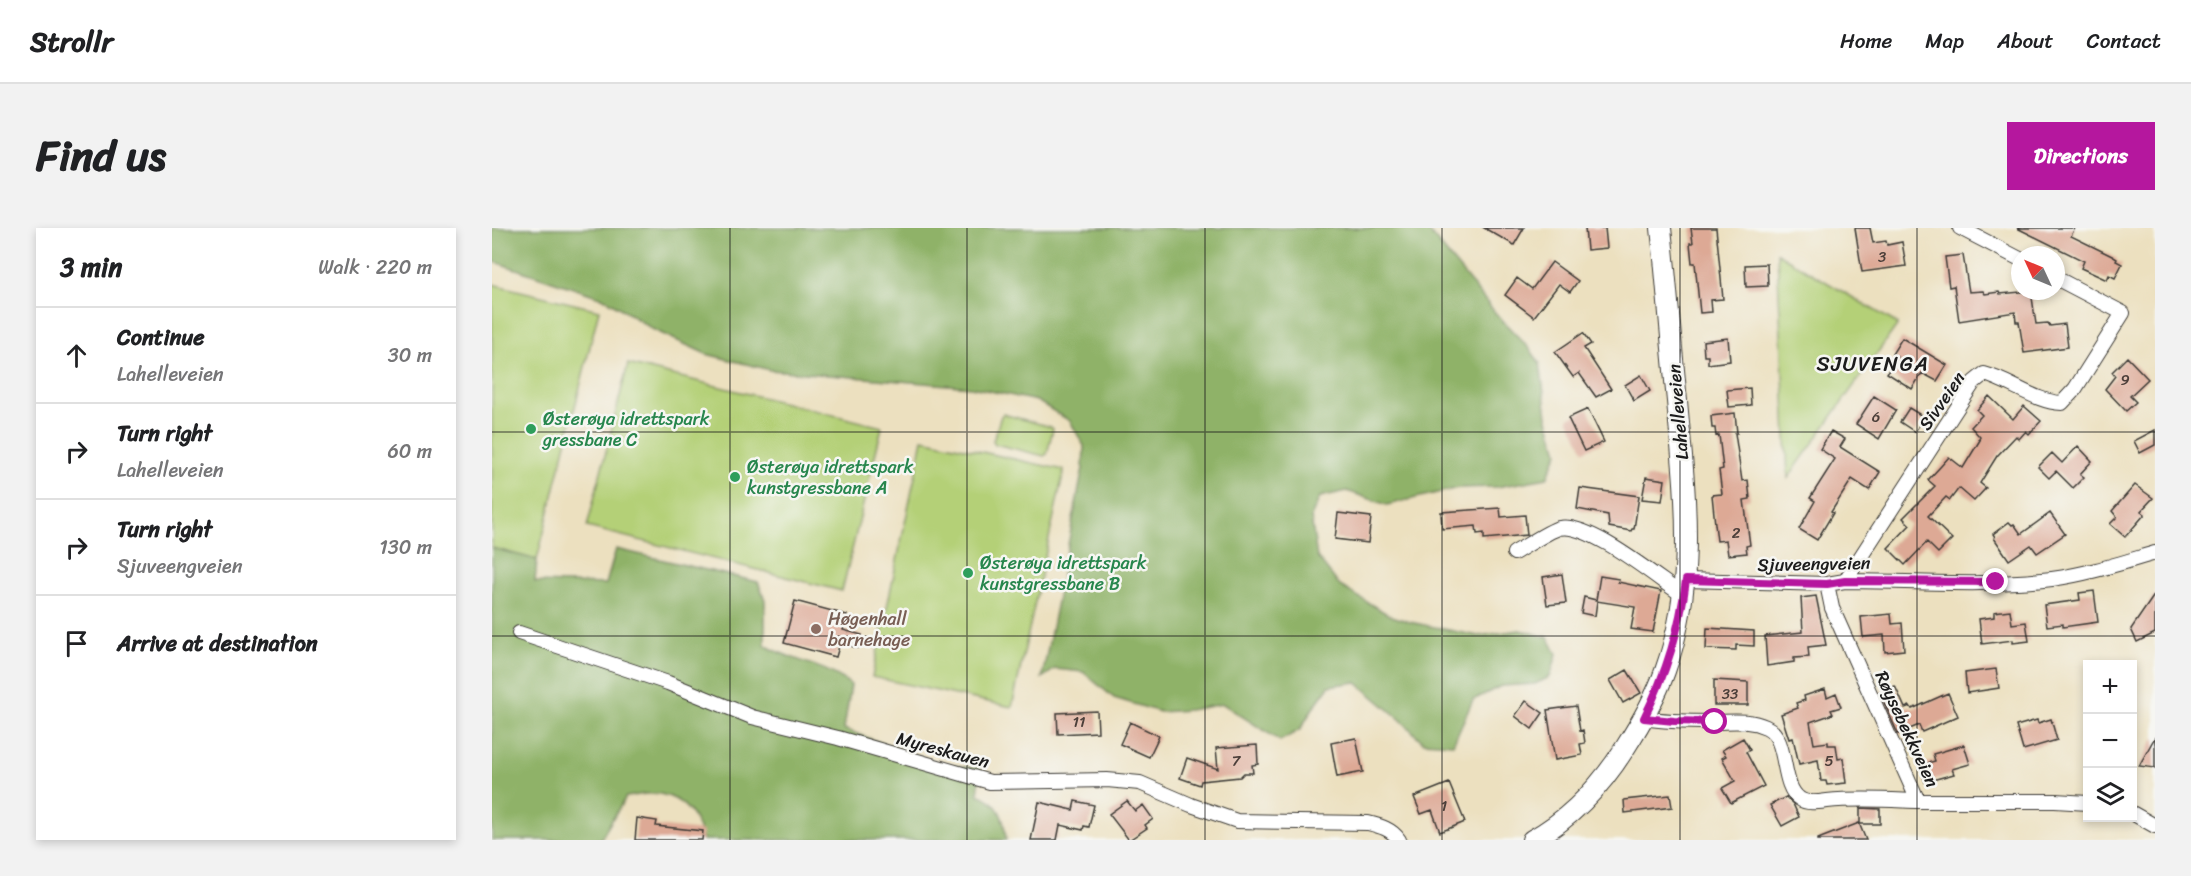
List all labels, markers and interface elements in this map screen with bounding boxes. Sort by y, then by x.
text: Strollr [30,17,113,66]
text: Home [1840,22,1892,60]
text: Map [1925,22,1964,60]
text: About [1997,22,2054,60]
text: Contact [2087,22,2161,60]
text: Find us [36,119,166,193]
button: Directions [2007,122,2155,190]
text: 3 min [60,244,122,290]
house number: 3 [1878,244,1886,270]
north arrow [2011,246,2065,300]
text: Walk · 220 m [318,250,432,285]
text: Continue [117,318,205,357]
text: 30 m [388,338,432,373]
icon: ahead [60,339,93,372]
district label: SJUVENGA [1816,345,1930,383]
text: Lahelleveien [117,357,224,392]
street label: Lahelleveien [1658,363,1698,461]
street label: Sivveien [1910,365,1974,437]
house number: 9 [2120,367,2130,393]
place label: Østerøya idrettspark gressbane C [541,403,710,456]
house number: 6 [1872,404,1880,430]
text: Turn right [117,414,212,453]
marker: Østerøya idrettspark gressbane C [524,422,538,436]
text: 60 m [387,434,432,469]
icon: right [60,435,93,468]
place label: Østerøya idrettspark kunstgressbane A [747,451,914,504]
text: Lahelleveien [117,453,224,488]
marker: Østerøya idrettspark kunstgressbane A [728,470,742,484]
text: Turn right [117,510,212,549]
house number: 2 [1732,520,1741,546]
text: 130 m [379,530,432,565]
icon: right [60,531,93,564]
place label: Østerøya idrettspark kunstgressbane B [980,547,1147,600]
street label: Sjuveengveien [1757,547,1871,581]
text: Sjuveengveien [117,549,243,584]
marker: Østerøya idrettspark kunstgressbane B [961,566,975,580]
route end [1982,568,2008,594]
place label: Høgenhall barnehage [828,603,910,656]
marker: Høgenhall barnehage [809,622,823,636]
text: Arrive at destination [117,624,318,663]
icon: arrive [60,627,93,660]
map controls [2083,660,2137,822]
button: + [2083,660,2137,714]
street label: Røysebekkveien [1866,665,1948,793]
house number: 33 [1722,681,1738,707]
route start [1701,708,1727,734]
house number: 11 [1073,709,1085,735]
button: − [2083,714,2137,768]
street label: Myreskauen [893,722,993,778]
house number: 7 [1232,748,1242,774]
house number: 5 [1824,748,1834,774]
button: layers [2083,768,2137,822]
house number: 1 [1441,793,1447,819]

